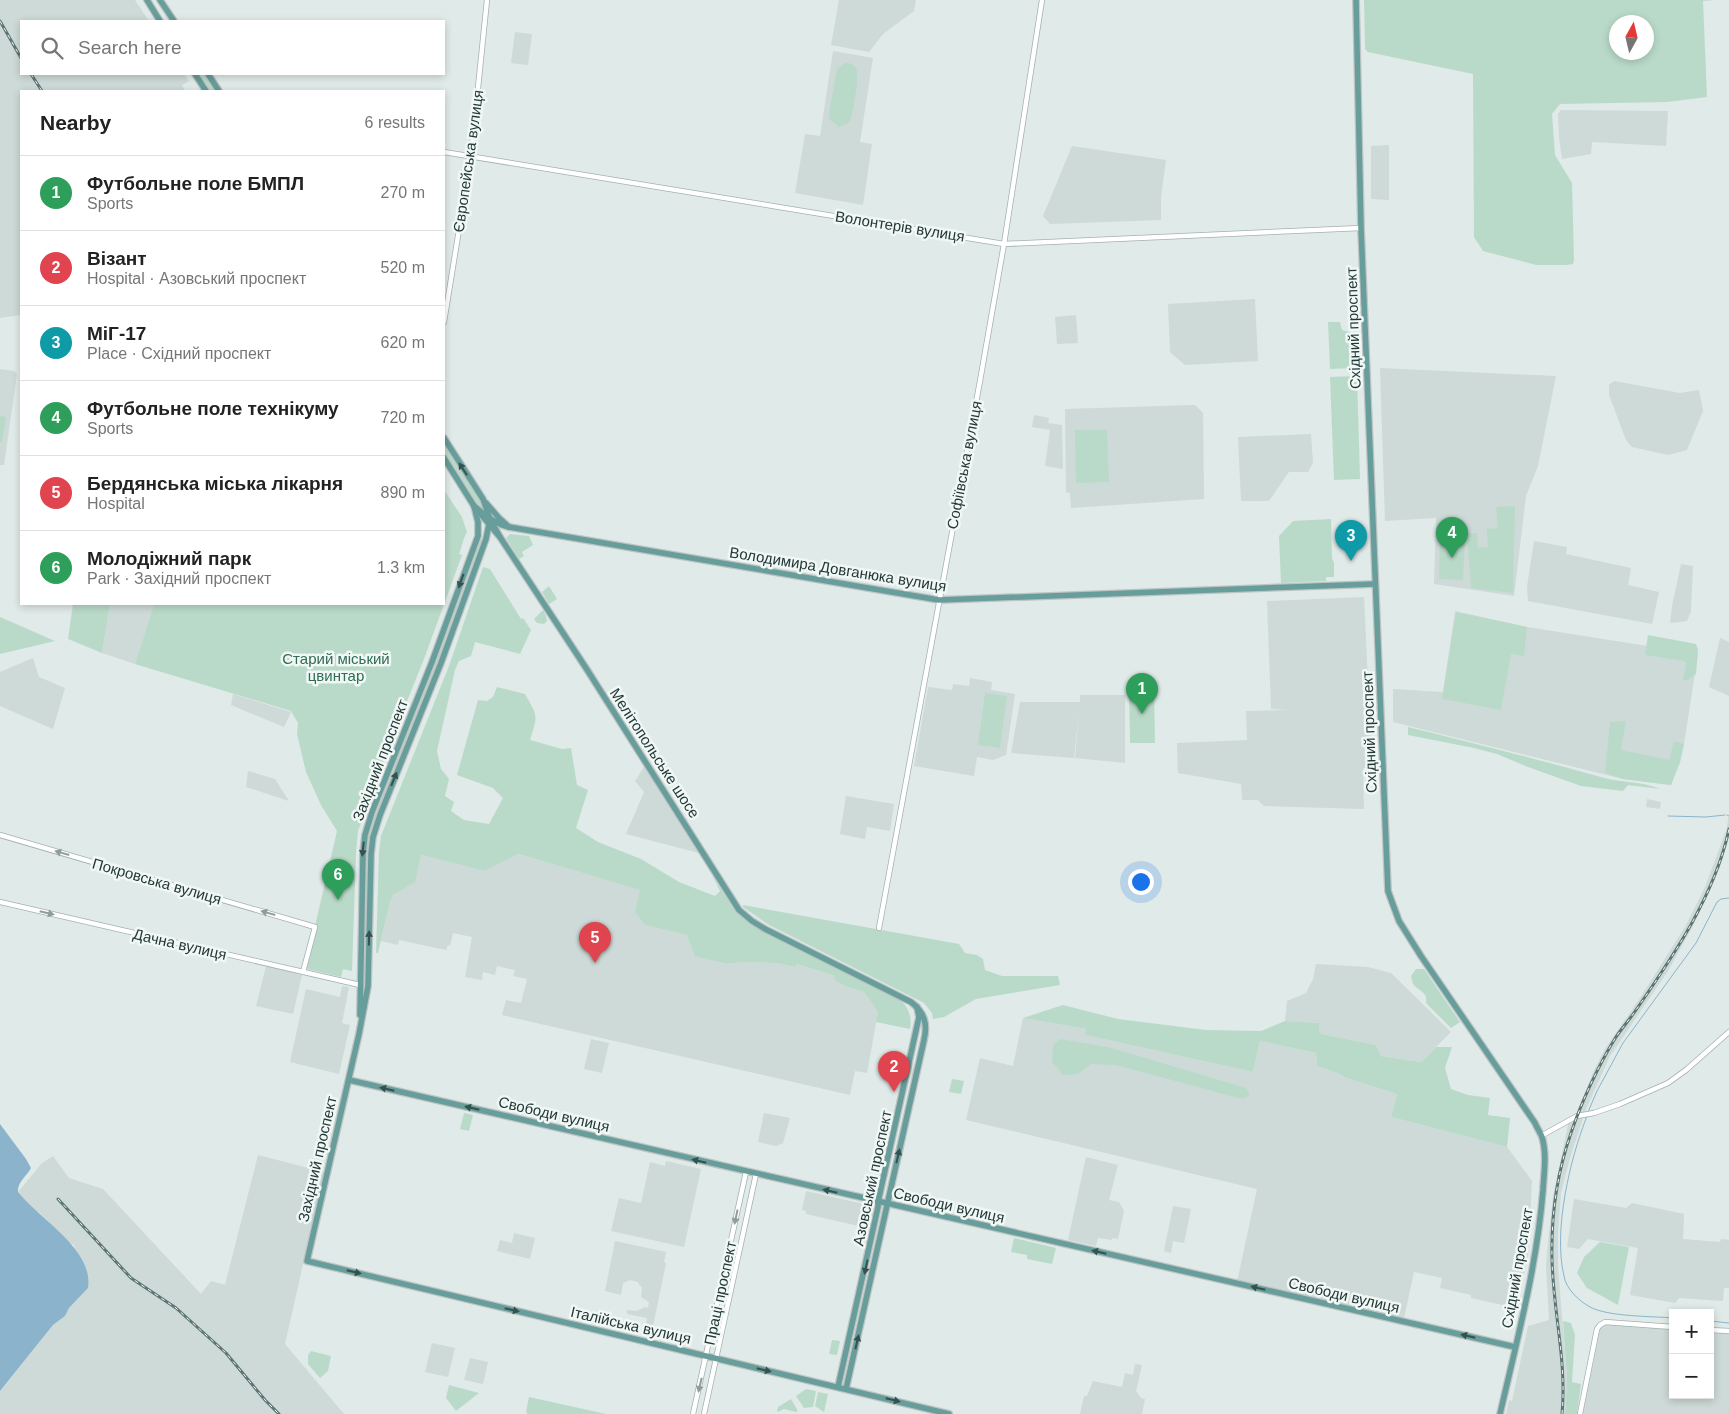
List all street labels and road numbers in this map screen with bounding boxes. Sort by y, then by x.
street label: Європейська вулиця [450,89,486,233]
street label: Волонтерів вулиця [834,207,966,245]
street label: Східний проспект [1342,267,1364,389]
street label: Софіївська вулиця [943,399,985,531]
street label: Володимира Довганюка вулиця [728,543,948,595]
street label: Східний проспект [1358,671,1380,793]
street label: Мелітопольське шосе [607,685,703,821]
street label: Західний проспект [349,697,411,823]
street label: Покровська вулиця [90,854,224,908]
street label: Дачна вулиця [132,925,228,963]
street label: Свободи вулиця [497,1093,611,1135]
street label: Західний проспект [294,1094,340,1224]
street label: Азовський проспект [849,1109,895,1247]
street label: Свободи вулиця [892,1184,1006,1226]
street label: Східний проспект [1498,1206,1536,1330]
street label: Праці проспект [701,1239,739,1347]
street label: Свободи вулиця [1287,1274,1401,1316]
street label: Італійська вулиця [569,1303,693,1347]

